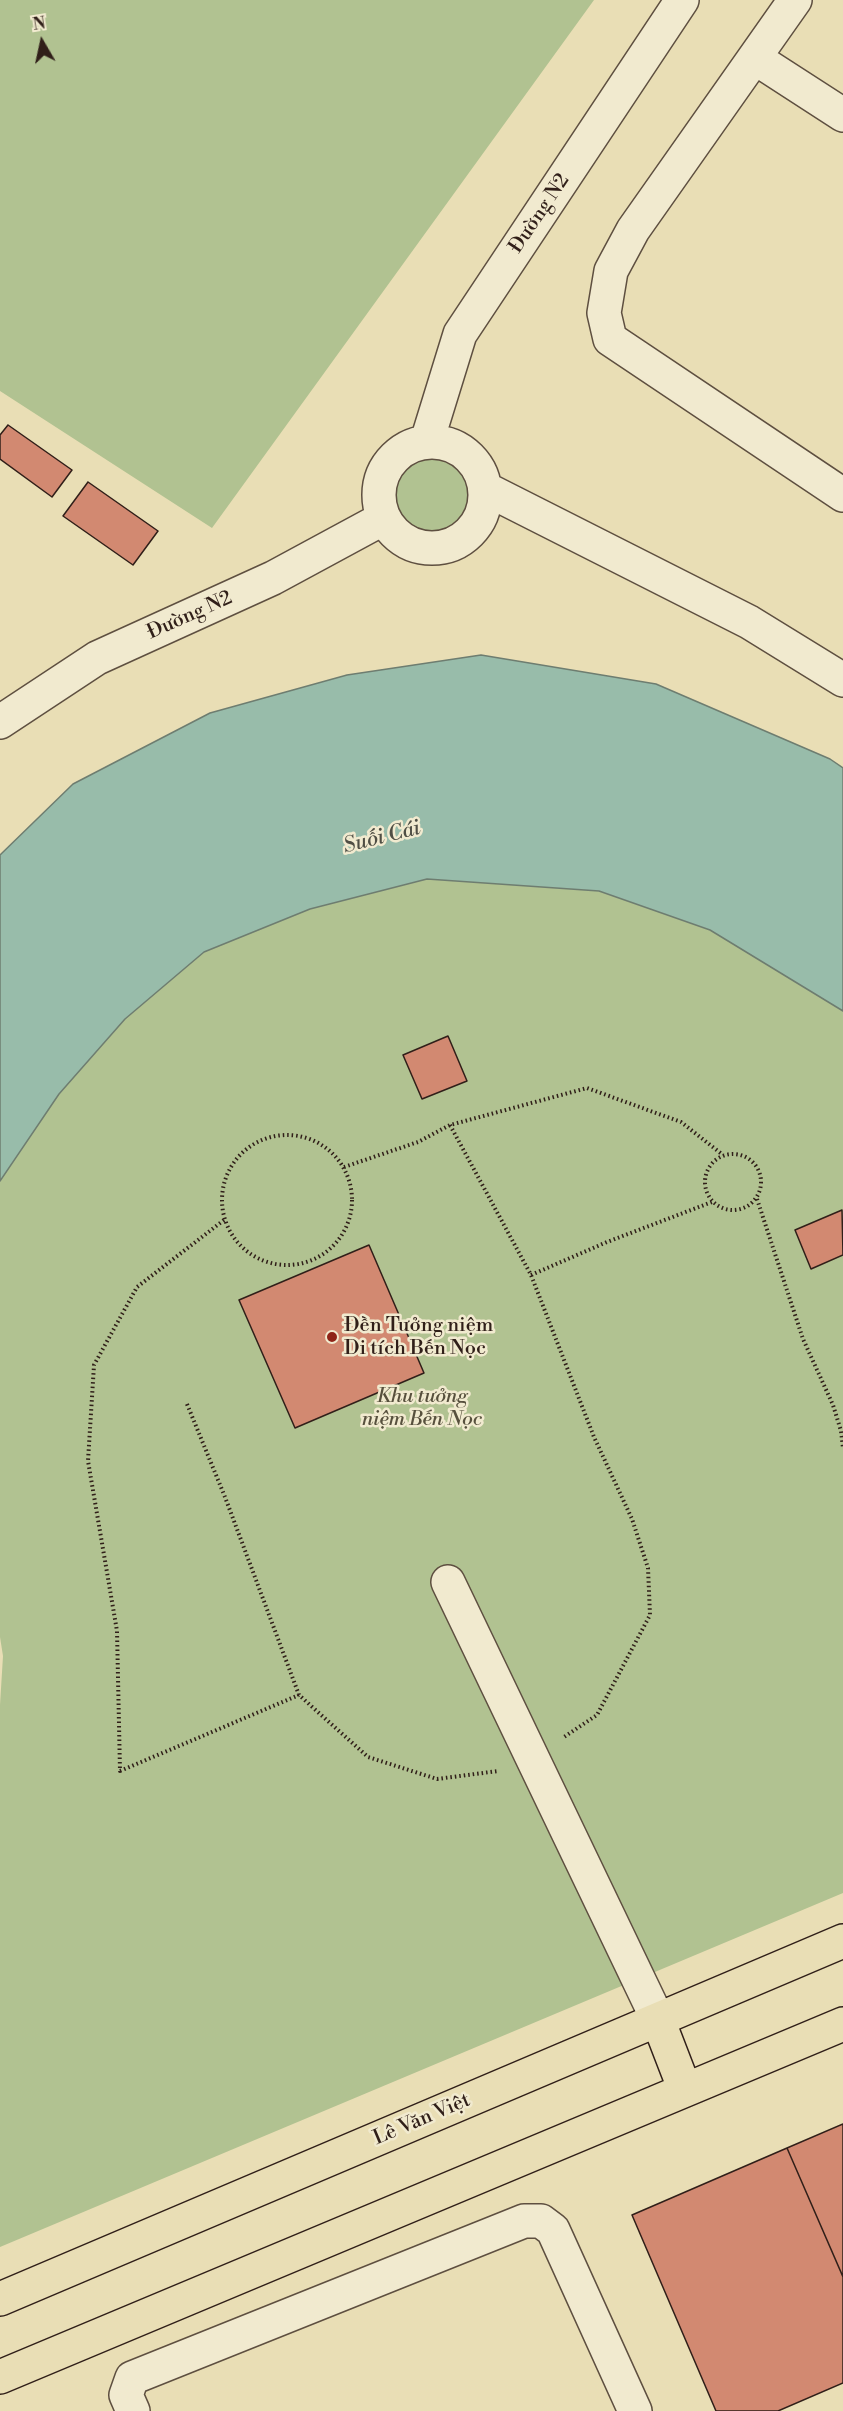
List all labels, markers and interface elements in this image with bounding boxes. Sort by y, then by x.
north arrow [12,12,72,72]
text: N [31,13,47,35]
street label: Đường N2 [505,170,575,258]
street label: Đường N2 [144,587,236,645]
water label: Suối Cái [341,816,423,860]
place label: Đền Tưởng niệm Di tích Bến Nọc [344,1314,493,1361]
marker: Đền Tưởng niệm Di tích Bến Nọc [325,1330,339,1344]
park label: Khu tưởng niệm Bến Nọc [362,1385,482,1432]
street label: Lê Văn Việt [370,2089,474,2151]

